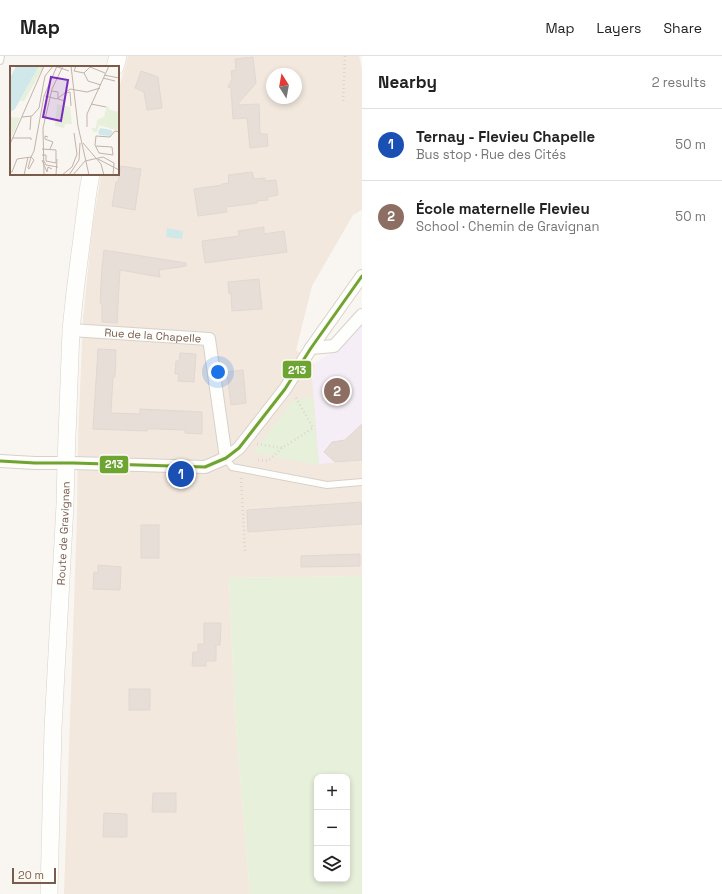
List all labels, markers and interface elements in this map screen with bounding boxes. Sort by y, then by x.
text: Map [20,15,60,40]
text: Map [545,19,575,37]
text: Layers [597,19,641,37]
text: Share [663,19,702,37]
inset map [10,66,119,175]
north arrow [266,68,302,104]
text: Nearby [378,71,437,93]
text: 2 results [652,74,706,91]
text: Ternay - Flevieu Chapelle [416,127,595,146]
text: 1 [388,136,394,153]
text: 50 m [675,136,706,153]
text: Bus stop · Rue des Cités [416,146,566,163]
text: École maternelle Flevieu [416,199,590,218]
text: 2 [387,208,395,225]
text: 50 m [675,208,706,225]
text: School · Chemin de Gravignan [416,218,600,235]
street label: Rue de la Chapelle [104,325,202,345]
line badge: 213 [282,360,312,379]
your location [208,362,228,382]
text: 213 [288,363,306,377]
pin: 2 [324,376,350,406]
line badge: 213 [99,455,129,474]
text: 213 [105,457,123,471]
pin: 1 [168,459,194,489]
street label: Route de Gravignan [54,481,73,586]
map controls [314,774,350,882]
button: + [314,774,350,810]
button: − [314,810,350,846]
button: layers [314,846,350,882]
scale bar [12,866,56,885]
text: 20 m [18,868,44,882]

